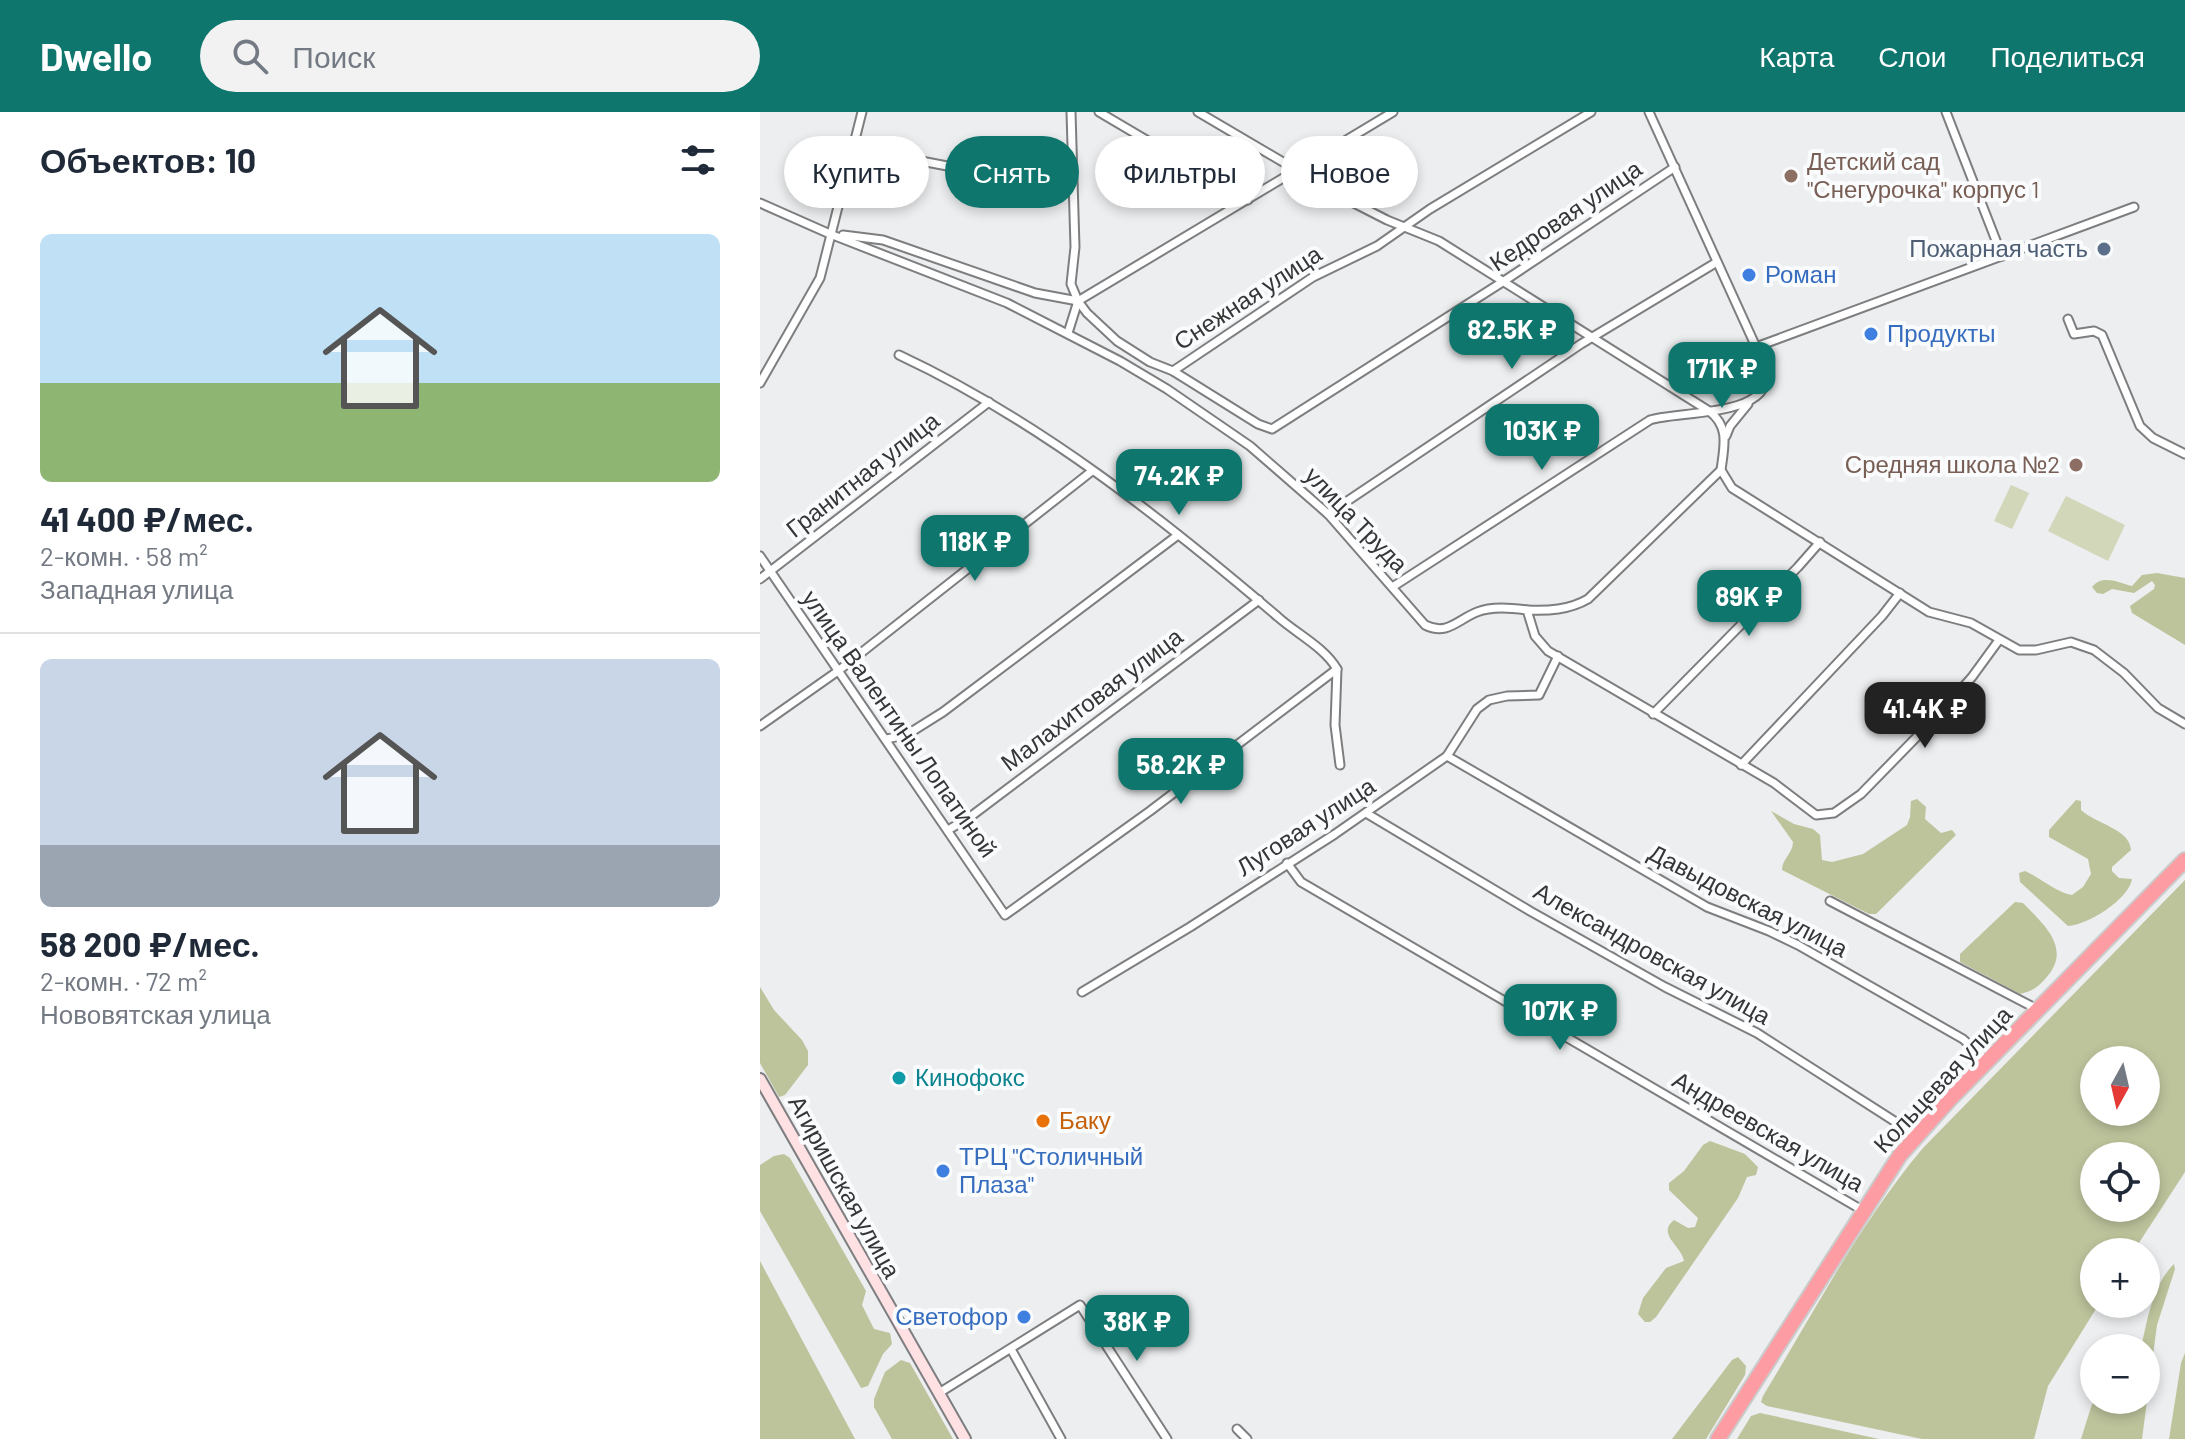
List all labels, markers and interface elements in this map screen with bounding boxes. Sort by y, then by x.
search box [200,20,760,92]
text: Dwello [40,33,152,79]
icon: search [228,34,272,78]
text: Поиск [292,38,375,74]
text: Карта [1759,39,1834,73]
text: Слои [1878,39,1946,73]
text: Поделиться [1990,39,2145,73]
chip: Купить [784,136,929,208]
chip: Снять [945,136,1079,208]
chip: Фильтры [1095,136,1265,208]
chip: Новое [1281,136,1418,208]
icon: filters [676,138,720,182]
text: Объектов: 10 [40,139,256,180]
place label: Детский сад "Снегурочка" корпус 1 [1807,146,2039,203]
street label: Кедровая улица [1484,153,1647,276]
marker: Детский сад "Снегурочка" корпус 1 [1782,167,1800,185]
place label: Пожарная часть [1909,233,2088,262]
street label: Снежная улица [1168,238,1327,355]
marker: Пожарная часть [2095,240,2113,258]
place label: Роман [1765,259,1836,288]
marker: Роман [1740,266,1758,284]
icon: home [308,286,452,430]
pin: 82.5K ₽ [1438,303,1586,371]
text: 82.5K ₽ [1467,313,1557,344]
place label: Продукты [1887,318,1995,347]
marker: Продукты [1862,325,1880,343]
pin: 171K ₽ [1657,342,1787,410]
text: 171K ₽ [1686,352,1758,383]
pin: 103K ₽ [1477,404,1607,472]
street label: Гранитная улица [780,405,945,543]
text: 103K ₽ [1503,414,1581,445]
pin: 74.2K ₽ [1105,449,1253,517]
place label: Средняя школа №2 [1845,449,2060,478]
marker: Средняя школа №2 [2067,456,2085,474]
text: 74.2K ₽ [1134,459,1224,490]
street label: улица Труда [1300,460,1415,578]
text: 41 400 ₽/мес. [40,498,254,539]
pin: 118K ₽ [910,515,1040,583]
text: 118K ₽ [939,525,1011,556]
text: 2-комн. · 58 m² [40,540,208,571]
pin: 89K ₽ [1693,570,1805,638]
text: Западная улица [40,573,233,604]
text: 89K ₽ [1715,580,1783,611]
street label: улица Валентины Лопатиной [797,584,1004,862]
street label: Малахитовая улица [995,621,1188,777]
pin: 41.4K ₽ [1851,682,1999,750]
text: 41.4K ₽ [1883,692,1967,723]
icon: home [308,711,452,855]
pin: 58.2K ₽ [1107,738,1255,806]
text: 58.2K ₽ [1136,748,1226,779]
street label: Луговая улица [1231,770,1380,881]
street label: Давыдовская улица [1644,837,1854,963]
street label: Александровская улица [1529,876,1777,1030]
text: 58 200 ₽/мес. [40,923,260,964]
text: 2-комн. · 72 m² [40,965,207,996]
pin: 107K ₽ [1495,984,1625,1052]
text: 107K ₽ [1522,994,1598,1025]
text: Нововятская улица [40,998,271,1029]
street label: Кольцевая улица [1867,999,2018,1158]
north arrow [2080,1046,2160,1126]
map controls [2080,1046,2160,1414]
place label: Кинофокс [915,1062,1025,1091]
street label: Андреевская улица [1668,1064,1870,1198]
marker: Кинофокс [890,1069,908,1087]
street label: Агиришская улица [783,1090,908,1283]
place label: Баку [1059,1105,1111,1134]
marker: Баку [1034,1112,1052,1130]
place label: ТРЦ "Столичный Плаза" [959,1141,1143,1198]
button: locate [2080,1142,2160,1222]
marker: ТРЦ "Столичный Плаза" [934,1162,952,1180]
button: + [2080,1238,2160,1318]
pin: 38K ₽ [1081,1295,1193,1363]
place label: Светофор [895,1301,1008,1330]
text: 38K ₽ [1103,1305,1171,1336]
marker: Светофор [1015,1308,1033,1326]
button: − [2080,1334,2160,1414]

